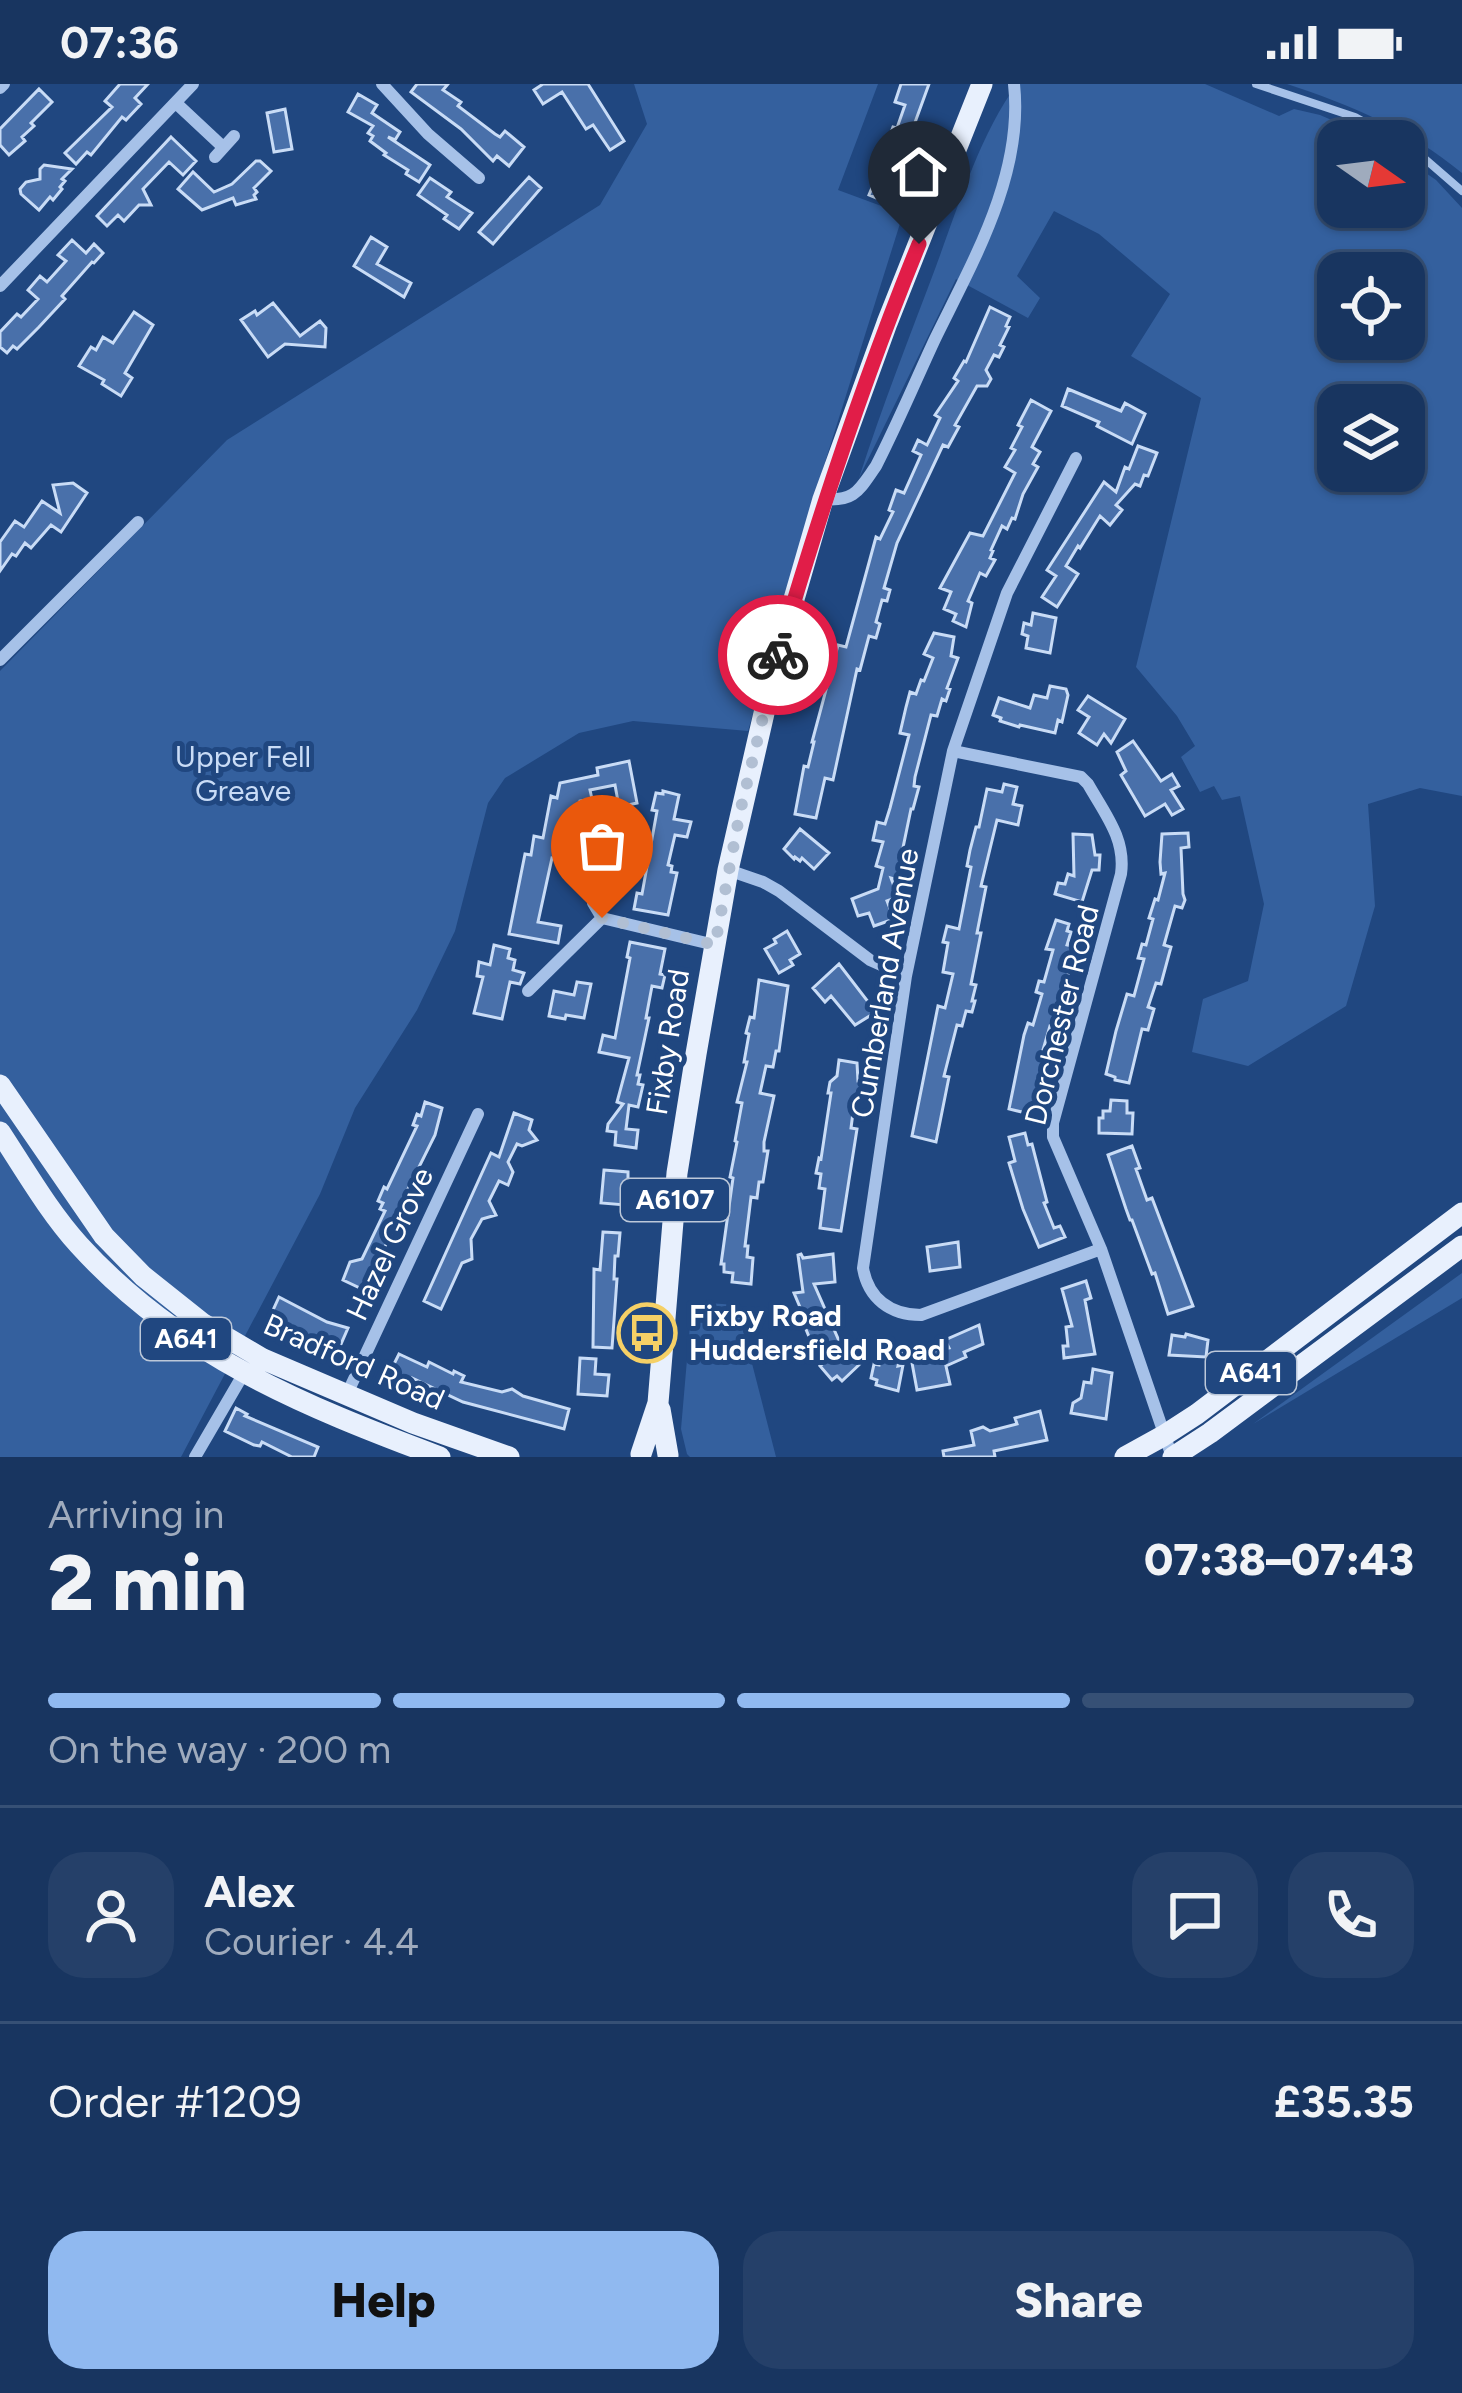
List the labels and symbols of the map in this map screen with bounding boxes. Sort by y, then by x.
north arrow [1317,120,1425,228]
pin [868,121,970,244]
courier [718,595,838,715]
park label: Upper Fell Greave [175,738,311,809]
pin [551,795,653,918]
street label: Cumberland Avenue [843,845,926,1121]
street label: Dorchester Road [1016,901,1107,1129]
street label: Fixby Road [638,966,697,1117]
street label: Hazel Grove [338,1161,441,1326]
road number: A6107 [621,1179,729,1221]
place label: Fixby Road Huddersfield Road [689,1297,945,1368]
bus stop icon: Fixby Road Huddersfield Road [616,1302,678,1364]
street label: Bradford Road [258,1305,450,1418]
road number: A641 [141,1318,231,1360]
road number: A641 [1206,1352,1296,1394]

